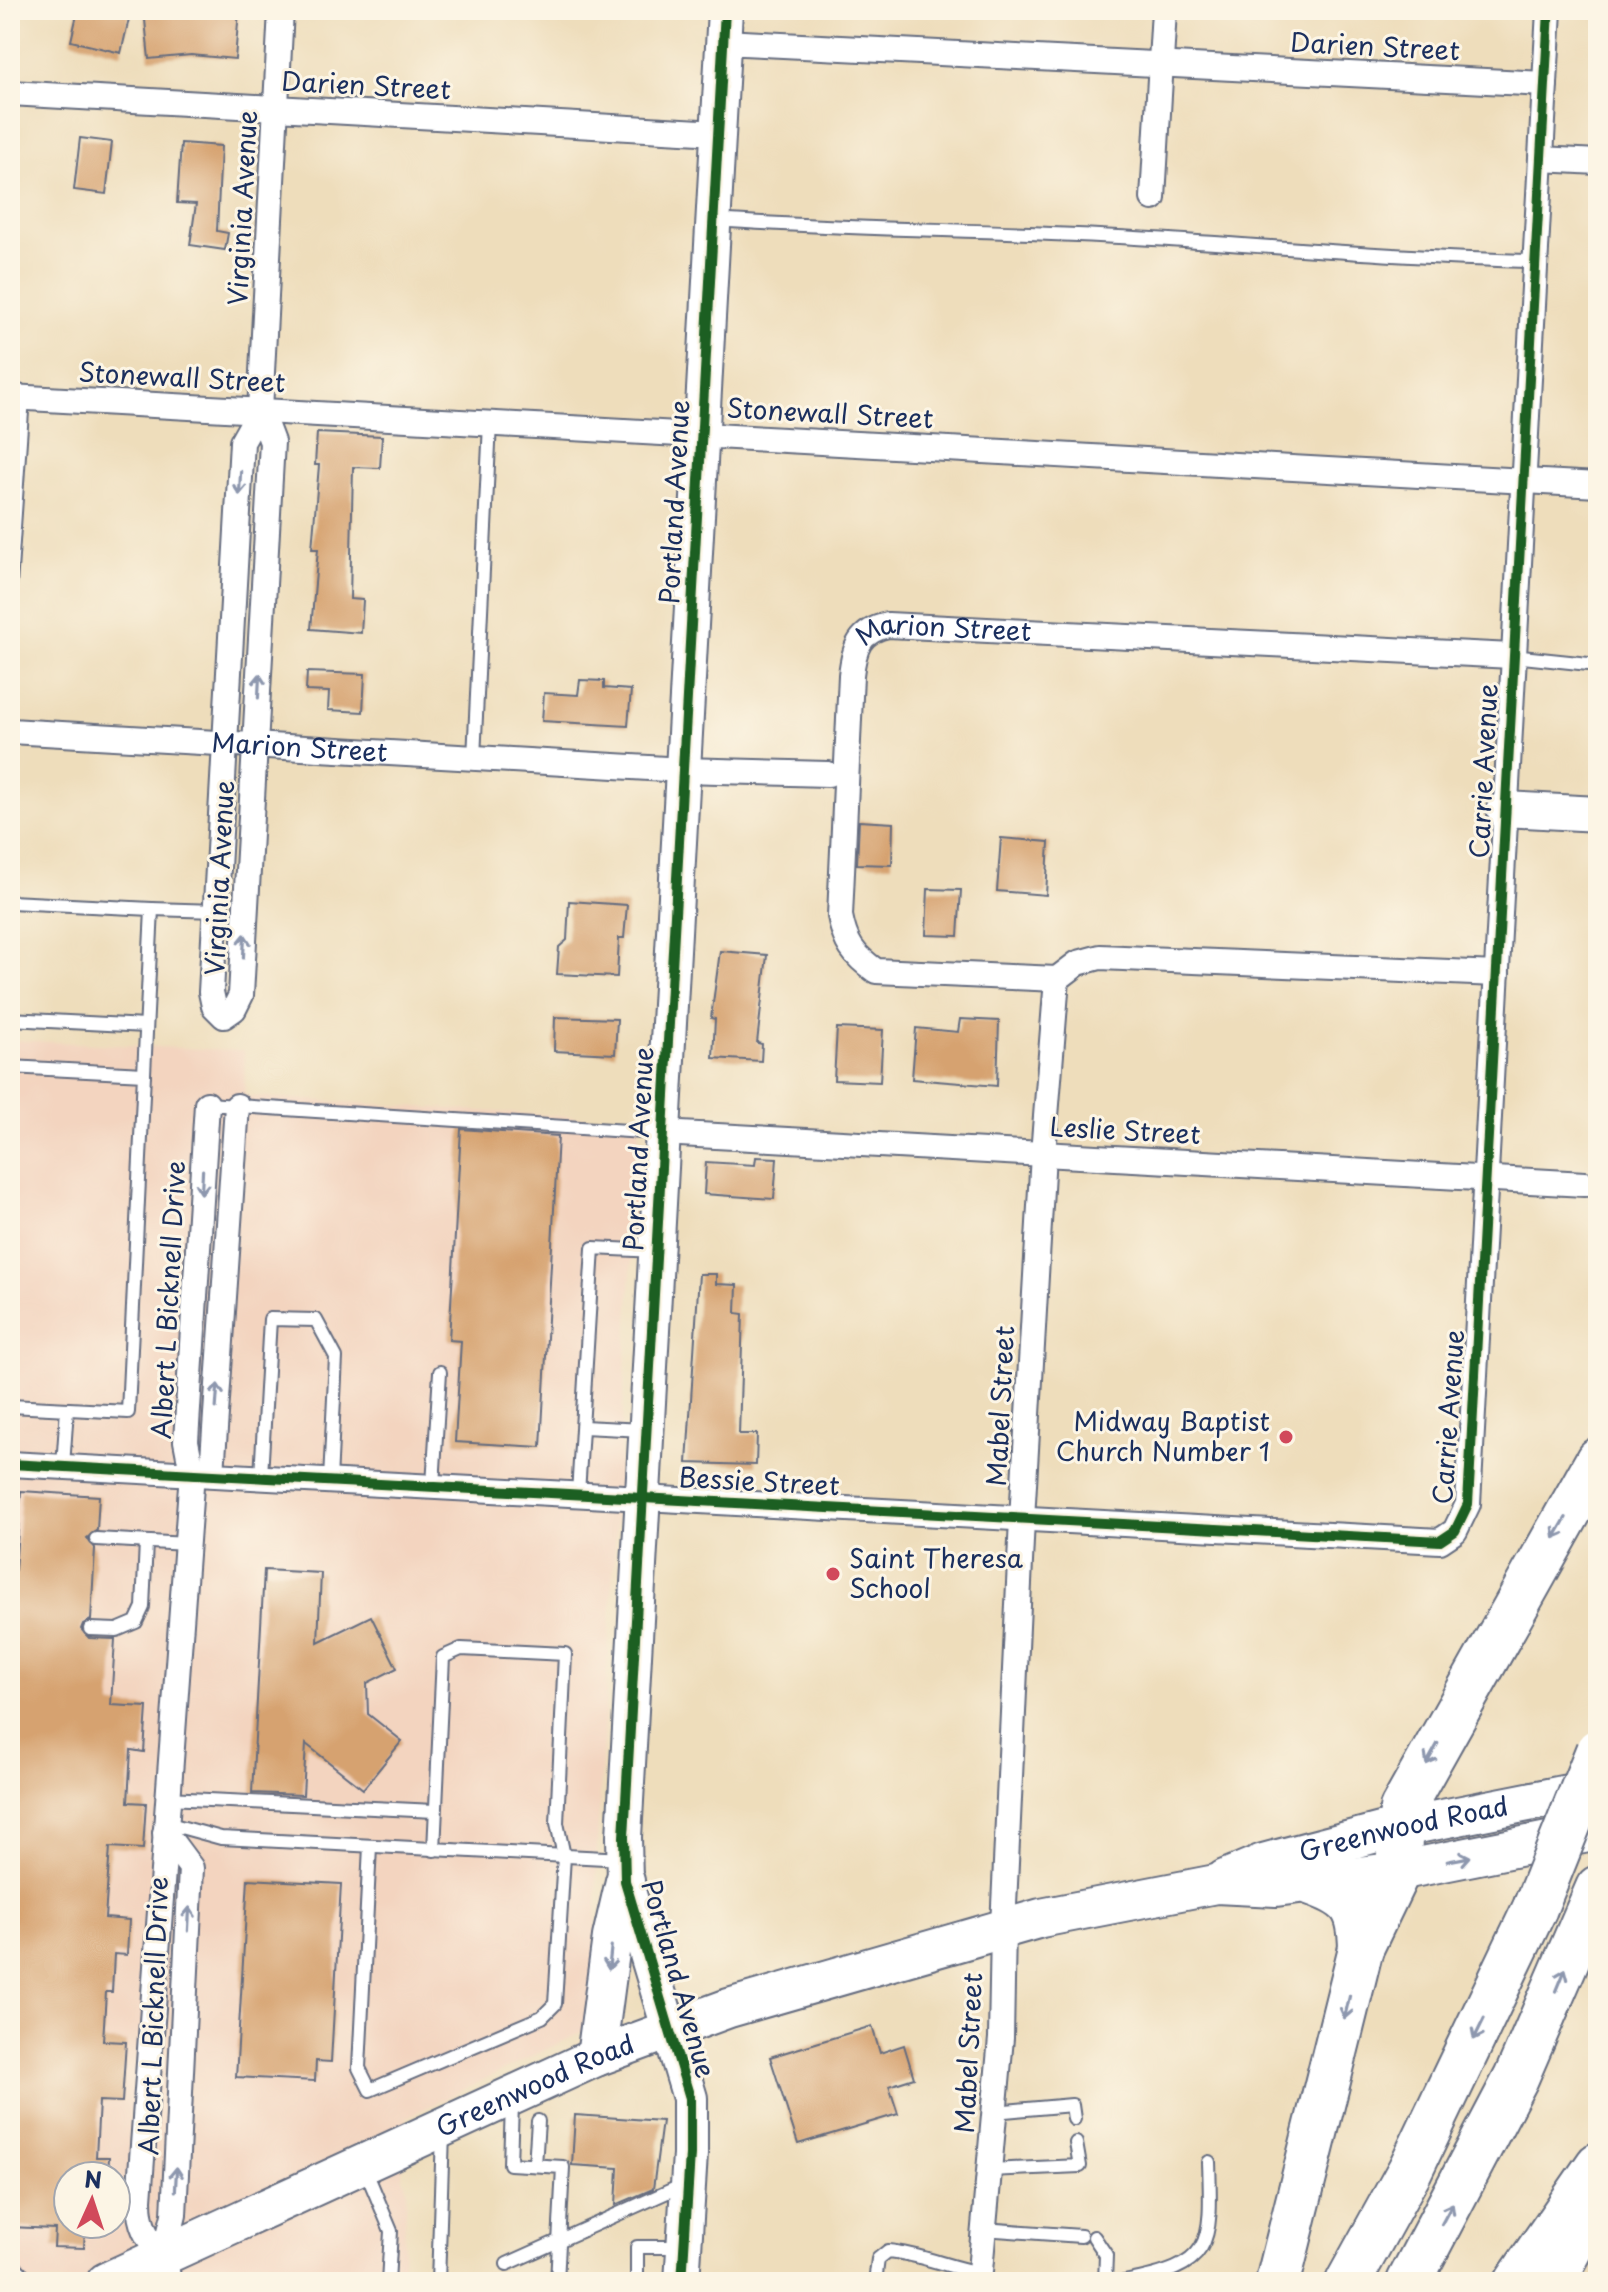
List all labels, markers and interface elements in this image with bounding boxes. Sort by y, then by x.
street label: Darien Street [1289,22,1461,69]
street label: Darien Street [280,61,452,108]
street label: Virginia Avenue [217,109,266,307]
street label: Stonewall Street [78,352,287,401]
street label: Stonewall Street [726,388,935,437]
street label: Portland Avenue [649,399,698,605]
one-way arrow [232,469,247,496]
street label: Marion Street [847,603,1032,654]
one-way arrow [252,673,267,700]
street label: Carrie Avenue [1458,682,1507,859]
street label: Marion Street [211,722,389,771]
street label: Virginia Avenue [194,779,243,977]
one-way arrow [237,933,252,960]
street label: Portland Avenue [613,1046,662,1252]
street label: Leslie Street [1049,1106,1201,1153]
street label: Albert L Bicknell Drive [141,1160,194,1440]
one-way arrow [194,1168,209,1195]
street label: Mabel Street [976,1325,1023,1487]
street label: Carrie Avenue [1422,1328,1473,1506]
one-way arrow [210,1383,225,1410]
place label: Midway Baptist Church Number 1 [1056,1401,1270,1470]
marker: Midway Baptist Church Number 1 [1277,1428,1295,1446]
street label: Bessie Street [677,1457,841,1504]
one-way arrow [1552,1516,1568,1539]
place label: Saint Theresa School [849,1538,1024,1607]
marker: Saint Theresa School [824,1565,842,1583]
one-way arrow [1423,1742,1439,1765]
street label: Greenwood Road [1294,1785,1511,1871]
one-way arrow [1446,1851,1471,1866]
street label: Portland Avenue [633,1875,726,2082]
street label: Albert L Bicknell Drive [128,1876,177,2156]
one-way arrow [181,1906,196,1933]
one-way arrow [602,1944,617,1971]
one-way arrow [1554,1968,1569,1993]
street label: Mabel Street [944,1972,991,2134]
one-way arrow [1339,1994,1354,2020]
one-way arrow [1471,2017,1486,2041]
street label: Greenwood Road [429,2024,639,2146]
north arrow [52,2160,132,2240]
text: N [84,2162,103,2195]
one-way arrow [169,2166,184,2193]
one-way arrow [1439,2202,1455,2226]

